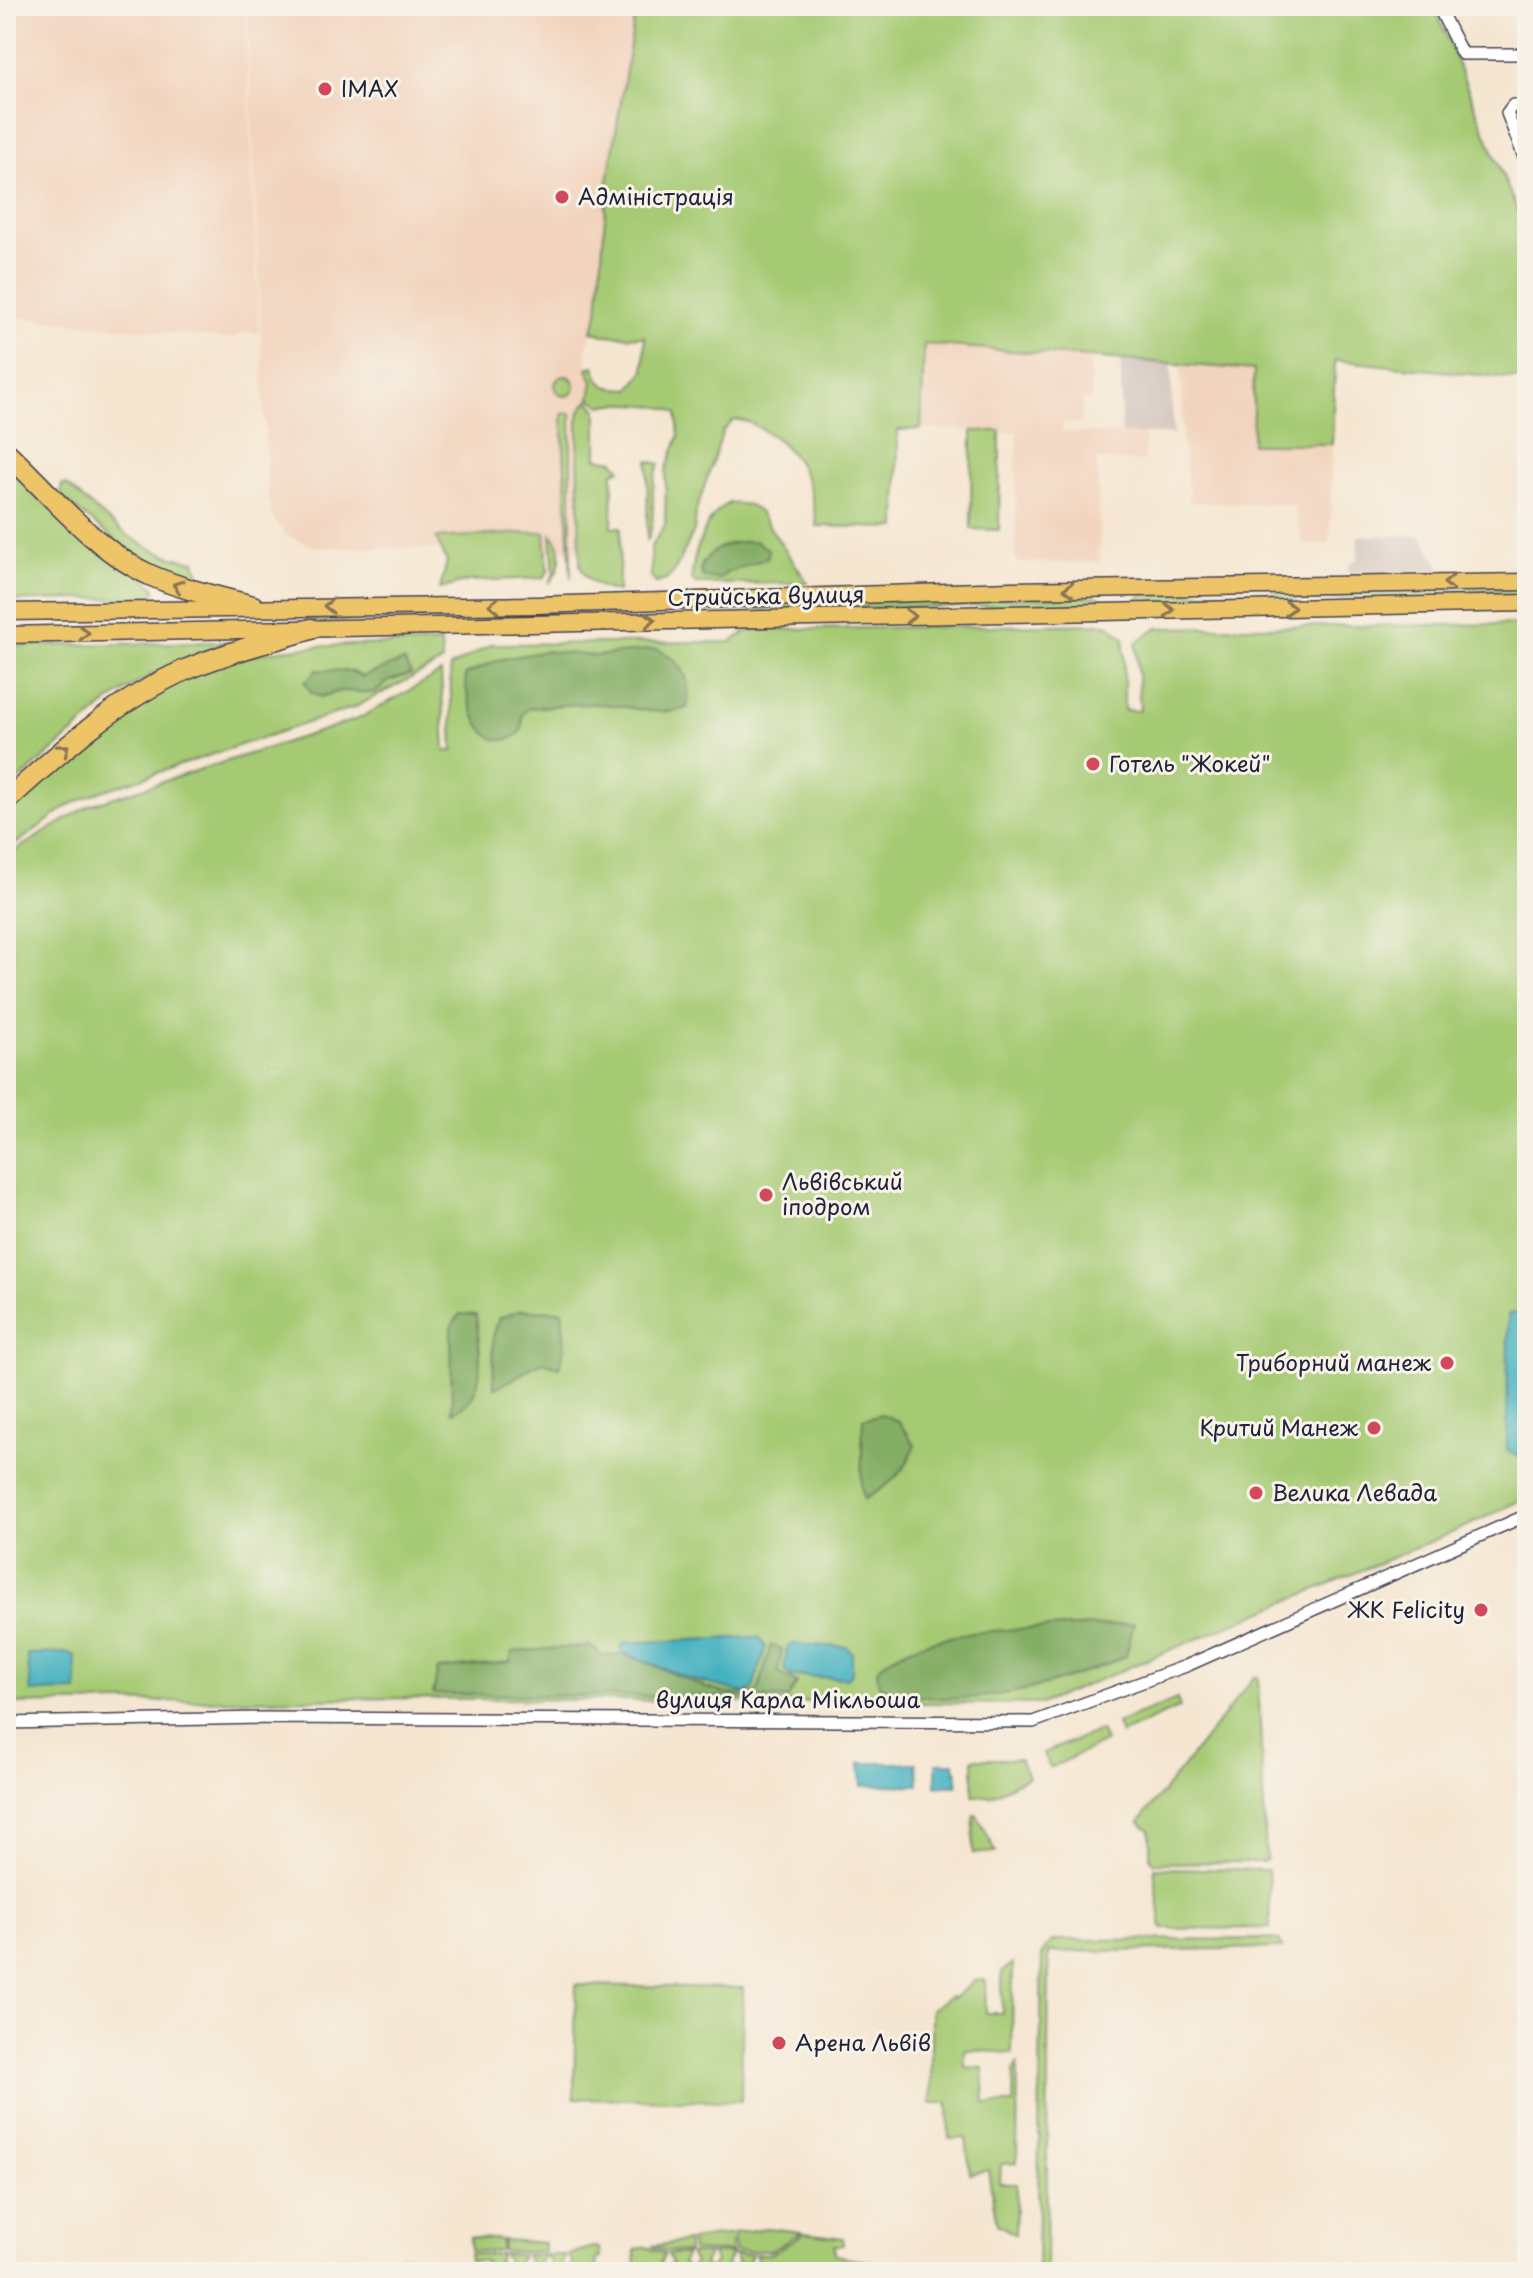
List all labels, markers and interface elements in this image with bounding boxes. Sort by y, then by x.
place label: IMAX [341,71,399,104]
marker: IMAX [316,80,334,98]
place label: Адміністрація [578,179,734,212]
marker: Адміністрація [553,188,571,206]
one-way arrow [1442,574,1455,592]
street label: Стрийська вулиця [667,576,865,613]
one-way arrow [172,579,186,595]
one-way arrow [1062,581,1075,598]
one-way arrow [487,596,500,614]
one-way arrow [322,597,335,615]
one-way arrow [1284,599,1297,616]
one-way arrow [1163,602,1176,619]
one-way arrow [904,607,917,624]
one-way arrow [644,611,657,629]
one-way arrow [78,625,91,642]
one-way arrow [55,744,70,759]
place label: Готель "Жокей" [1109,746,1271,779]
marker: Готель "Жокей" [1084,755,1102,773]
place label: Львівський іподром [782,1164,903,1222]
marker: Львівський іподром [757,1186,775,1204]
place label: Триборний манеж [1236,1345,1432,1378]
marker: Триборний манеж [1438,1354,1456,1372]
place label: Критий Манеж [1199,1410,1359,1443]
marker: Критий Манеж [1365,1419,1383,1437]
place label: Велика Левада [1272,1475,1437,1508]
marker: Велика Левада [1247,1484,1265,1502]
place label: ЖК Felicity [1347,1592,1465,1625]
marker: ЖК Felicity [1472,1601,1490,1619]
street label: вулиця Карла Мікльоша [656,1682,921,1715]
place label: Арена Львів [795,2025,931,2058]
marker: Арена Львів [770,2034,788,2052]

